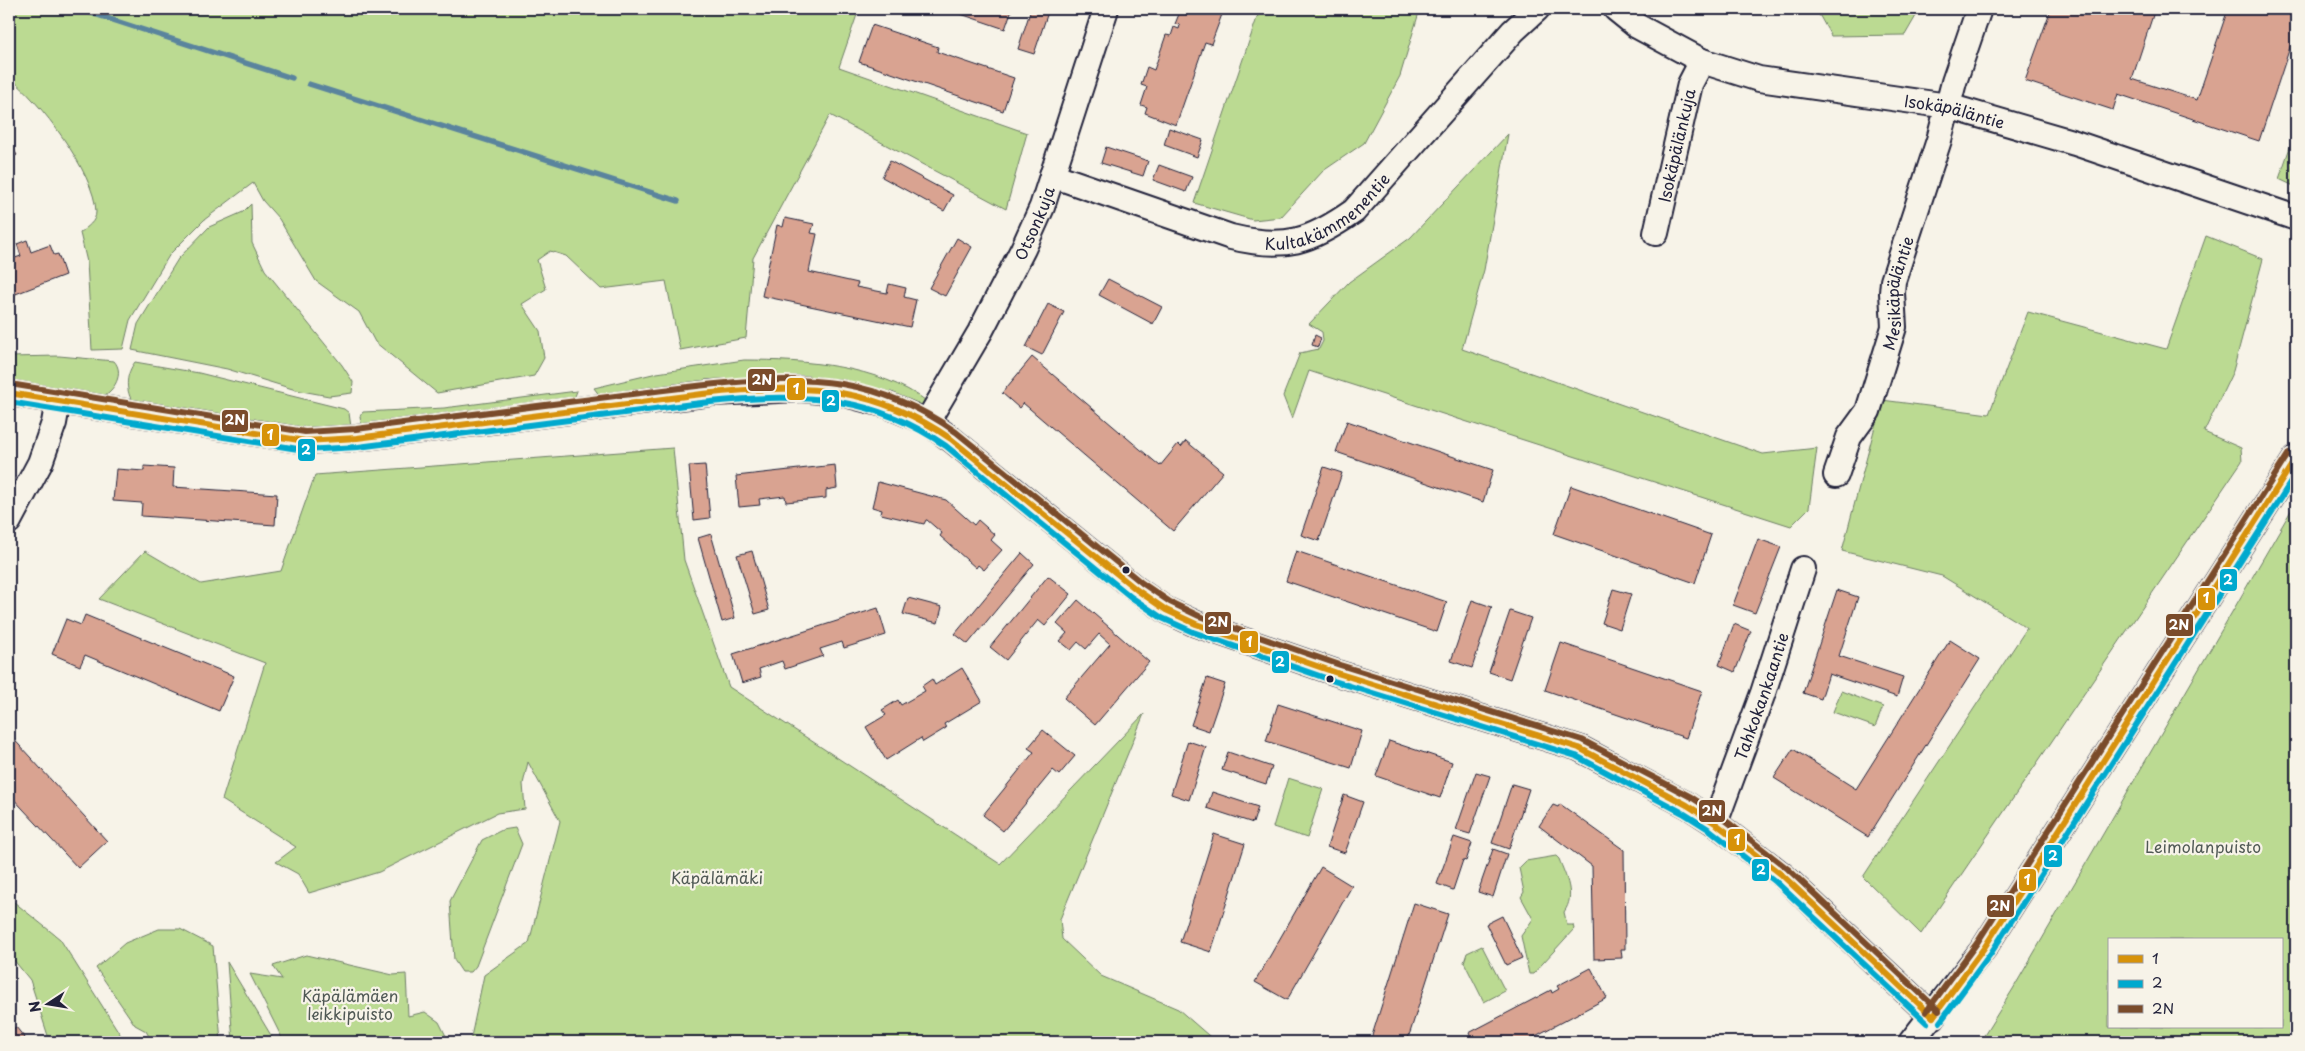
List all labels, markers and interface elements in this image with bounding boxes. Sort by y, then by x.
street label: Isokäpälänkuja [1651,86,1701,204]
street label: Isokäpäläntie [1903,88,2008,134]
street label: Kultakämmenentie [1264,167,1395,255]
street label: Otsonkuja [1007,183,1060,264]
street label: Mesikäpäläntie [1876,233,1919,353]
line badge: 2N [747,368,776,392]
text: 2N [752,369,772,390]
line badge: 1 [786,377,806,401]
text: 1 [793,378,800,399]
line badge: 2 [821,389,840,413]
text: 2 [826,390,836,411]
line badge: 2N [221,409,249,433]
text: 2N [225,409,245,430]
line badge: 1 [261,423,280,447]
text: 1 [267,424,274,445]
line badge: 2 [297,438,316,462]
text: 2 [301,439,311,460]
unlabelled marker [1121,565,1131,575]
line badge: 2 [2219,568,2238,592]
text: 2 [2223,569,2233,590]
line badge: 1 [2197,587,2216,611]
text: 1 [2203,587,2210,608]
line badge: 2N [1204,611,1232,635]
text: 2N [1208,611,1228,632]
line badge: 2N [2165,613,2194,637]
text: 2N [2169,614,2189,635]
street label: Tahkokankaantie [1727,629,1794,763]
line badge: 1 [1239,630,1259,654]
text: 1 [1246,631,1253,652]
line badge: 2 [1271,650,1290,674]
text: 2 [1275,651,1285,672]
unlabelled marker [1325,674,1335,684]
line badge: 2N [1698,799,1726,823]
text: 2N [1702,800,1722,821]
line badge: 1 [1727,828,1746,852]
text: 1 [1734,829,1741,850]
park label: Leimolanpuisto [2145,834,2261,858]
line badge: 2 [2043,844,2063,868]
text: 2 [2048,845,2058,866]
line badge: 2 [1751,858,1770,882]
text: 2 [1756,859,1766,880]
park label: Käpälämäki [671,865,763,889]
line badge: 1 [2018,868,2037,892]
text: 1 [2024,869,2031,890]
line badge: 2N [1986,894,2015,918]
text: 2N [1990,895,2010,916]
legend [2108,938,2282,1028]
text: 1 [2152,946,2159,969]
text: 2 [2152,970,2163,993]
north arrow [22,978,72,1028]
park label: Käpälämäen leikkipuisto [302,983,398,1025]
text: 2N [2152,996,2174,1019]
text: N [23,999,46,1014]

